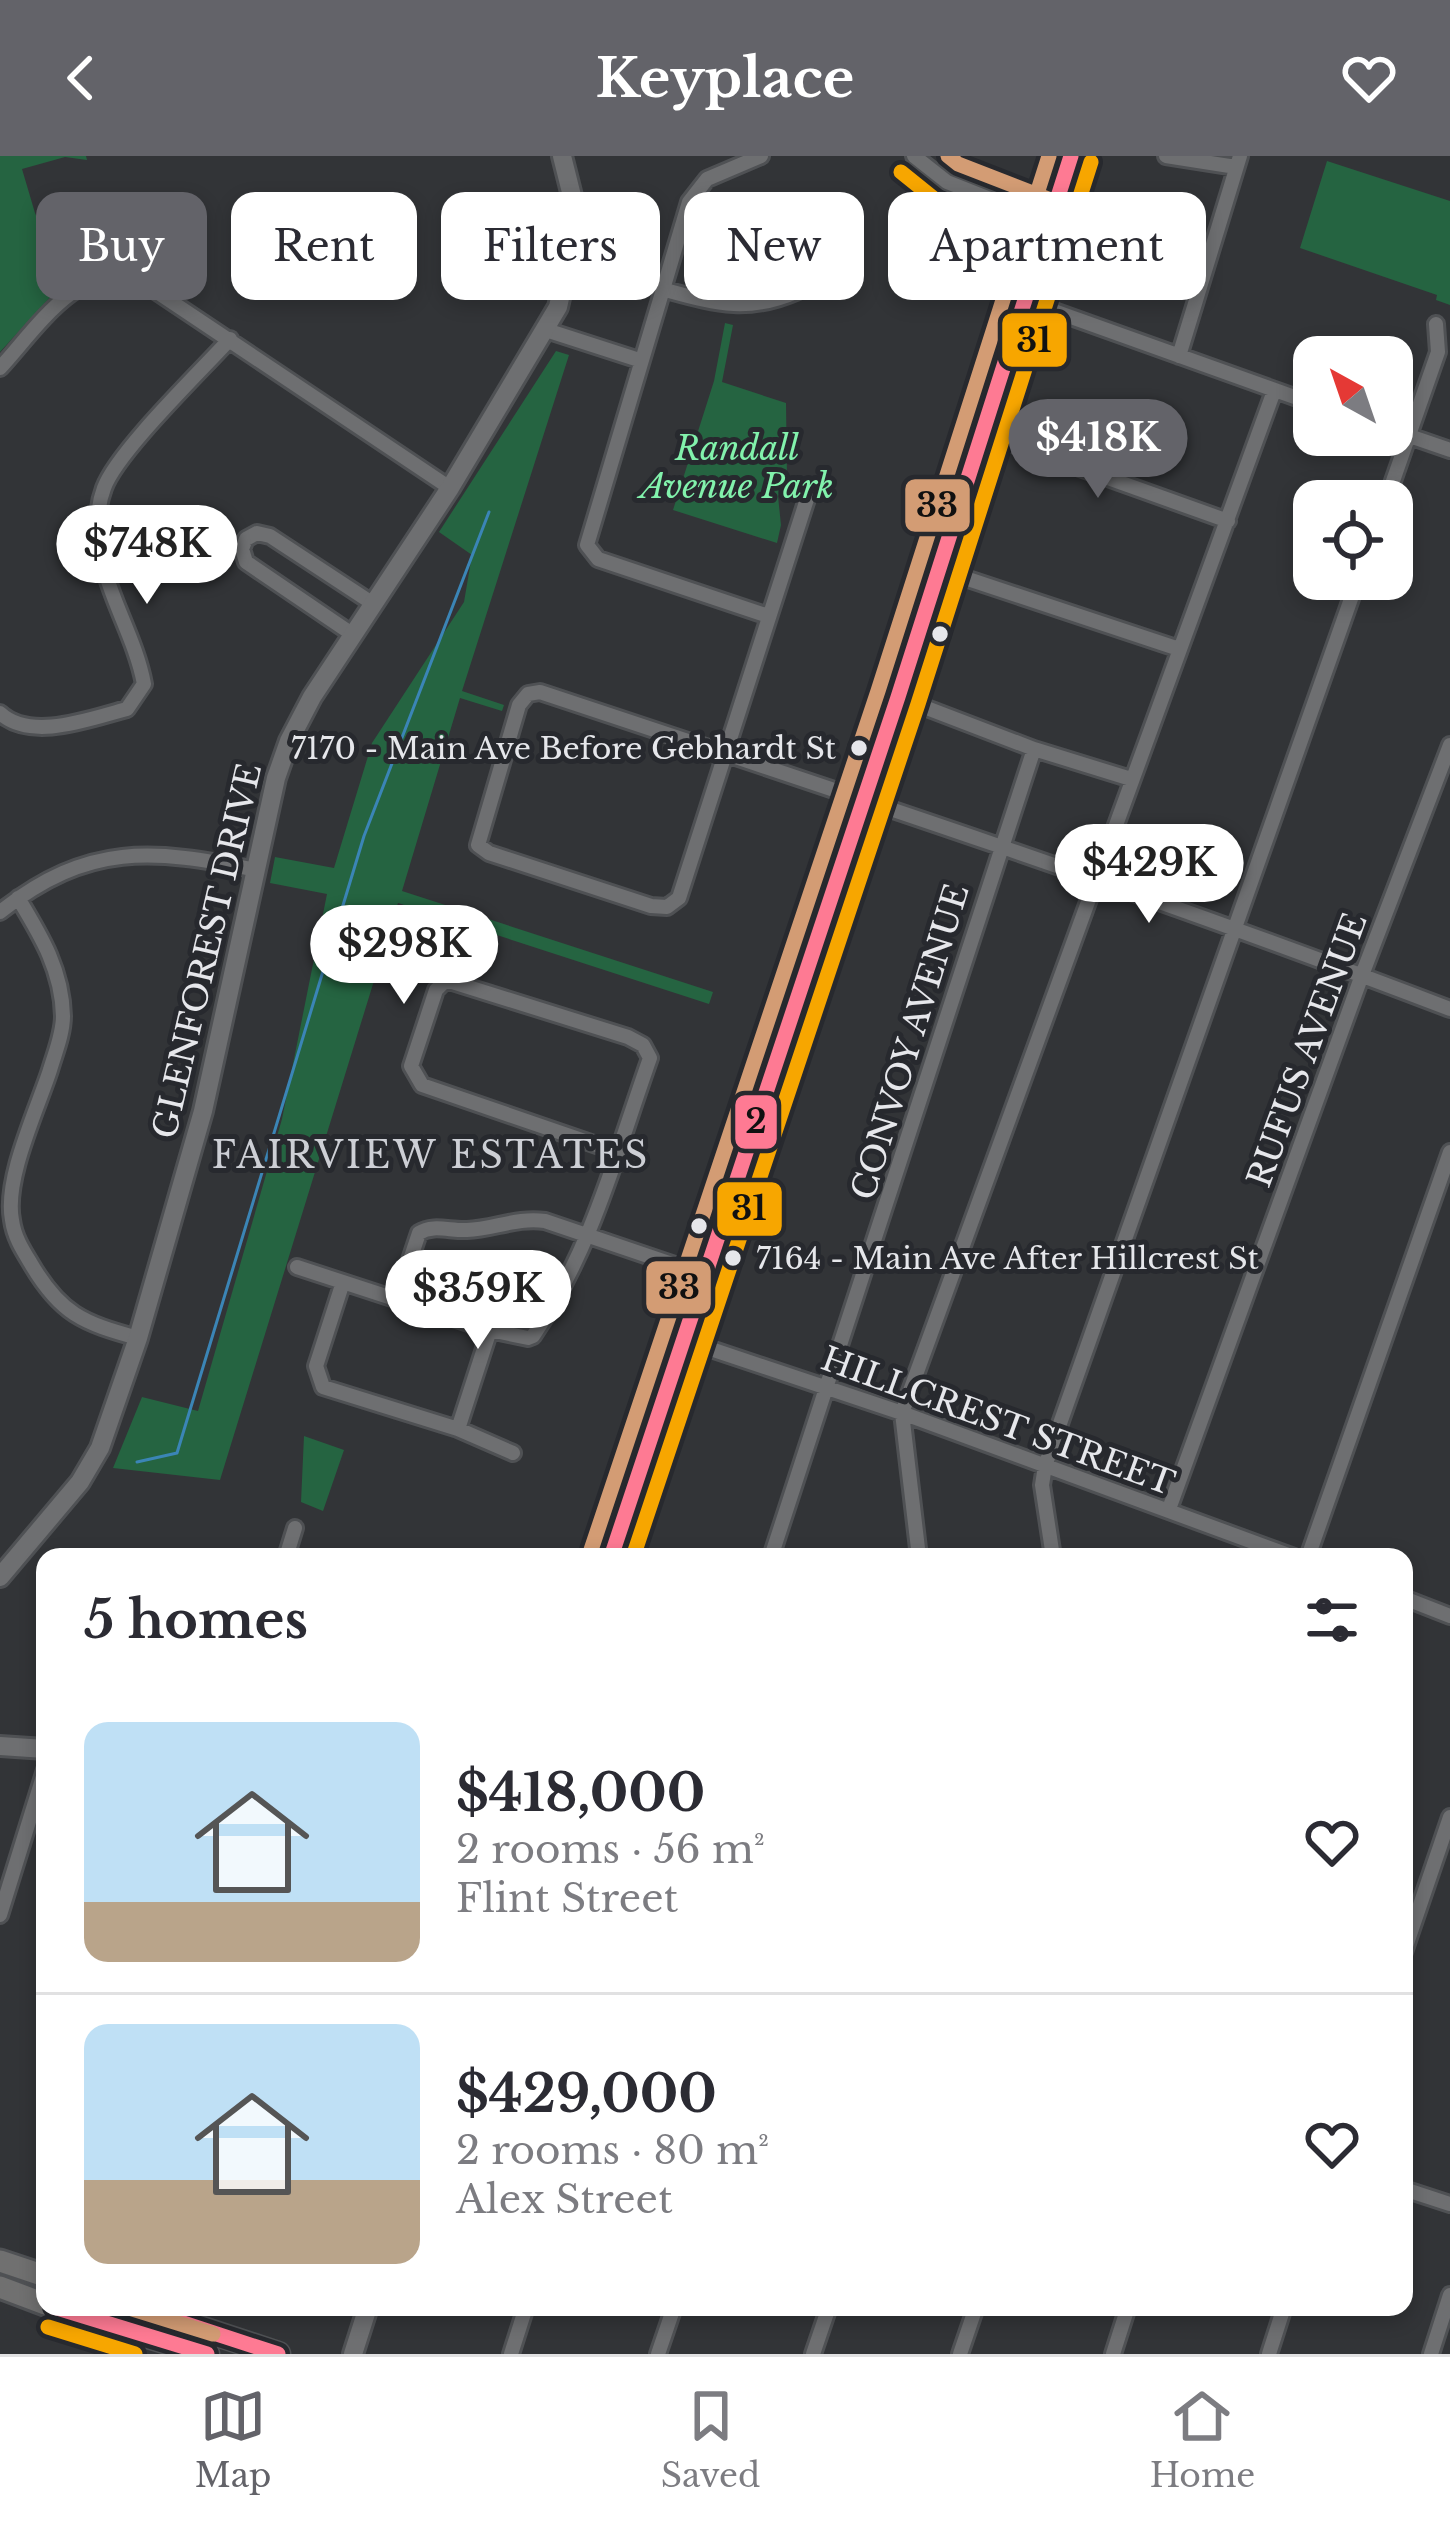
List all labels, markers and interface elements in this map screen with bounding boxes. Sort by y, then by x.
icon: back [48,45,114,111]
text: Keyplace [596,45,854,112]
icon: heart [1336,45,1402,111]
chip: Buy [36,192,207,300]
chip: Rent [231,192,417,300]
chip: Filters [441,192,660,300]
chip: New [684,192,864,300]
chip: Apartment [888,192,1206,300]
line badge: 31 [1000,311,1069,369]
text: 31 [1016,320,1052,361]
north arrow [1293,336,1413,456]
map controls [1293,336,1413,600]
pin: $418K [1014,399,1182,501]
text: $418K [1036,413,1160,462]
park label: Randall Avenue Park [636,428,834,507]
line badge: 33 [903,477,972,534]
button: locate [1293,480,1413,600]
text: 33 [916,485,958,526]
pin: $748K [63,505,231,607]
text: $748K [83,519,211,568]
unlabelled marker [929,623,951,645]
place label: 7170 - Main Ave Before Gebhardt St [291,730,837,767]
marker: 7170 - Main Ave Before Gebhardt St [848,737,870,759]
street label: GLENFOREST DRIVE [144,760,270,1142]
pin: $429K [1065,824,1233,926]
text: $429K [1082,838,1216,887]
street label: CONVOY AVENUE [842,879,978,1205]
pin: $298K [320,905,488,1007]
street label: RUFUS AVENUE [1238,907,1376,1193]
text: $298K [337,919,471,968]
line badge: 2 [733,1093,779,1151]
text: 2 [745,1101,767,1142]
district label: FAIRVIEW ESTATES [212,1133,650,1178]
line badge: 31 [715,1180,784,1238]
text: 31 [731,1188,767,1229]
unlabelled marker [688,1215,710,1237]
place label: 7164 - Main Ave After Hillcrest St [756,1240,1259,1277]
marker: 7164 - Main Ave After Hillcrest St [722,1247,744,1269]
pin: $359K [394,1250,562,1352]
line badge: 33 [644,1259,713,1316]
text: $359K [412,1264,544,1313]
text: 33 [658,1267,700,1308]
street label: HILLCREST STREET [816,1338,1180,1504]
icon: filters [1299,1587,1365,1653]
text: 5 homes [84,1589,308,1652]
text: $418,000 [456,1762,705,1825]
icon: home [180,1770,324,1914]
icon: heart [1299,1809,1365,1875]
text: 2 rooms · 56 m² [456,1825,765,1874]
text: Flint Street [456,1874,678,1923]
text: $429,000 [456,2063,717,2126]
icon: home [180,2072,324,2216]
icon: heart [1299,2111,1365,2177]
text: 2 rooms · 80 m² [456,2126,769,2175]
text: Alex Street [456,2175,673,2224]
tab: Map [195,2383,271,2496]
tab: Saved [661,2383,760,2496]
tab: Home [1150,2383,1255,2496]

